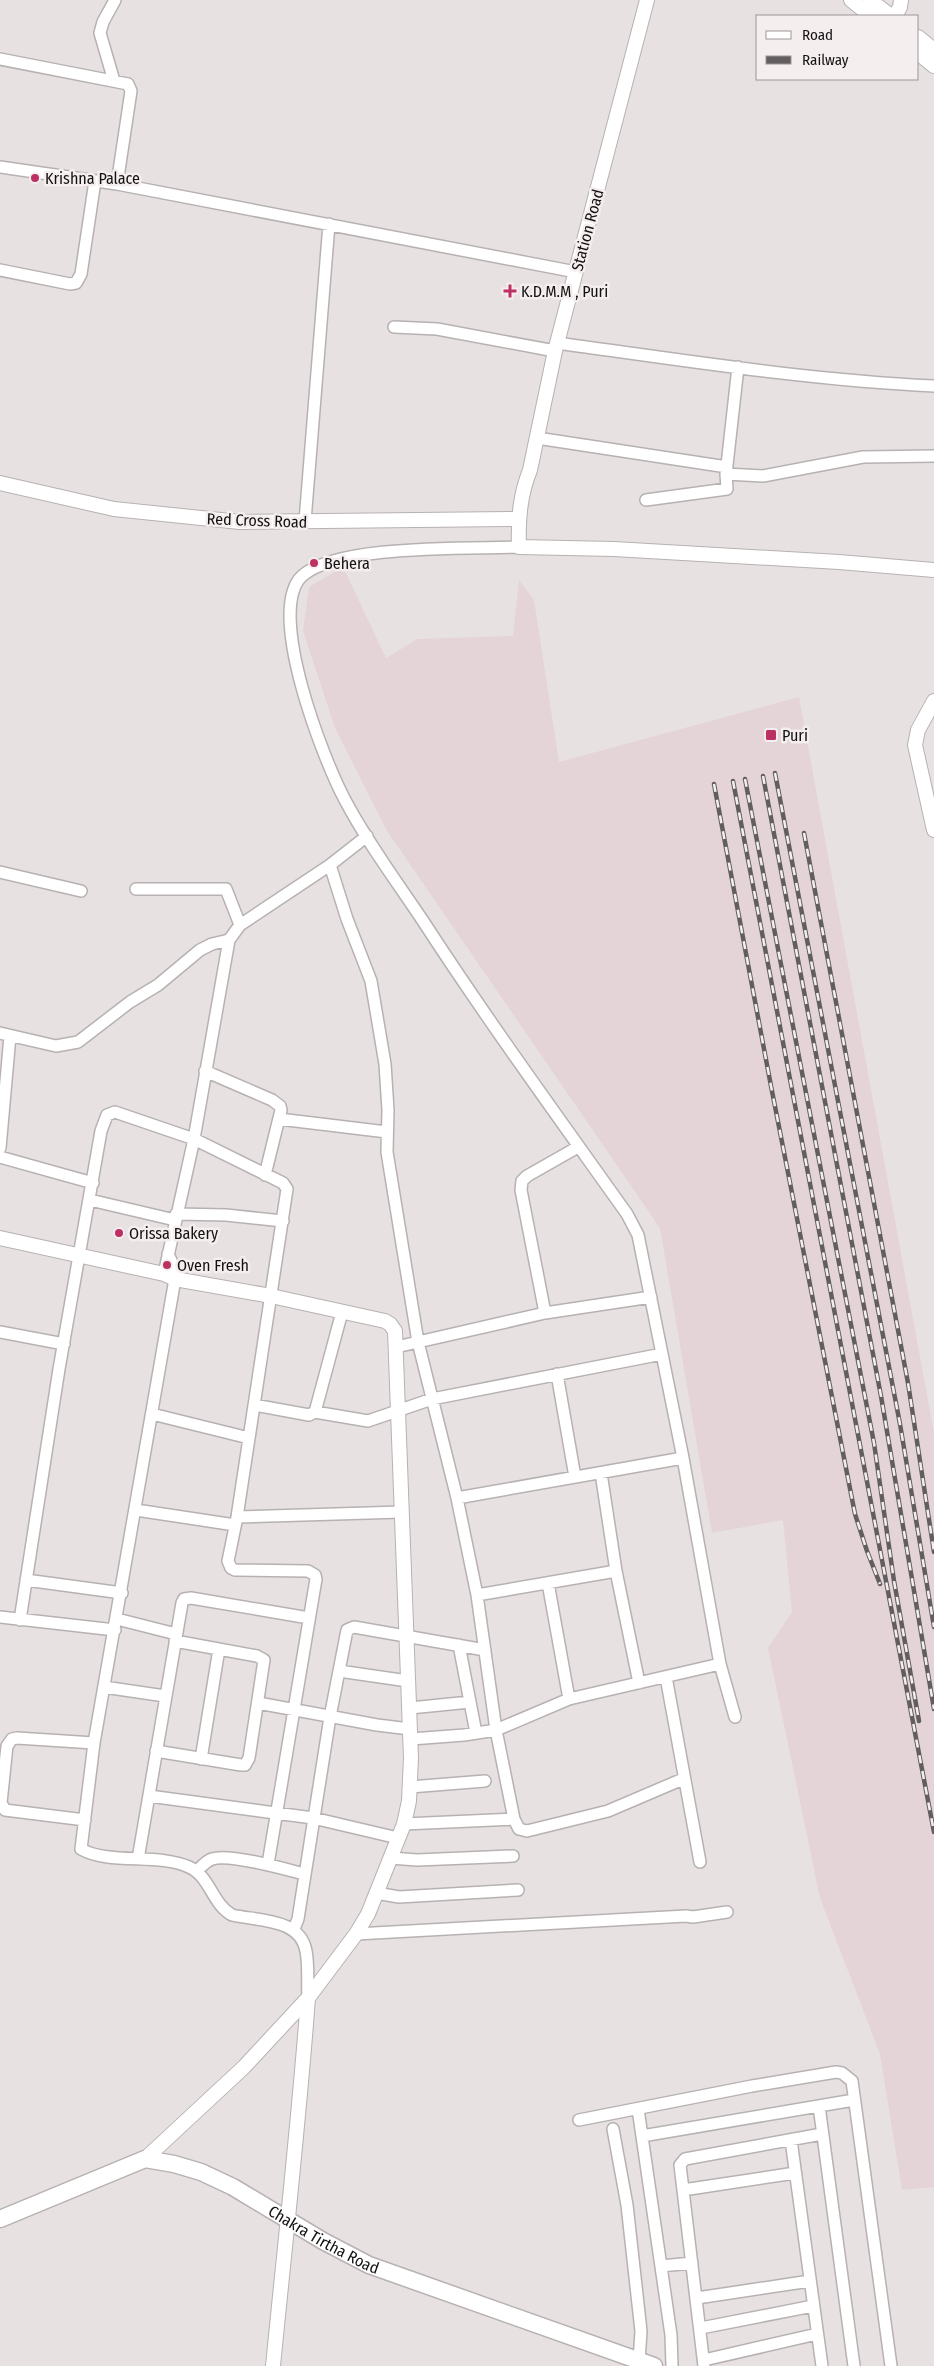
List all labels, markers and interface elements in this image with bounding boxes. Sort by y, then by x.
legend [756,15,919,80]
text: Road [802,26,833,44]
text: Railway [802,51,849,69]
place label: Krishna Palace [45,169,140,188]
marker: Krishna Palace [29,172,41,184]
street label: Station Road [567,187,608,273]
place label: K.D.M.M , Puri [521,282,608,301]
marker: K.D.M.M , Puri [503,284,517,298]
street label: Red Cross Road [206,509,308,532]
place label: Behera [324,554,370,573]
marker: Behera [308,557,320,569]
place label: Puri [782,726,808,745]
marker: Puri [764,728,778,742]
place label: Orissa Bakery [129,1224,219,1243]
marker: Orissa Bakery [113,1227,125,1239]
place label: Oven Fresh [177,1256,249,1275]
marker: Oven Fresh [161,1259,173,1271]
street label: Chakra Tirtha Road [265,2201,382,2278]

